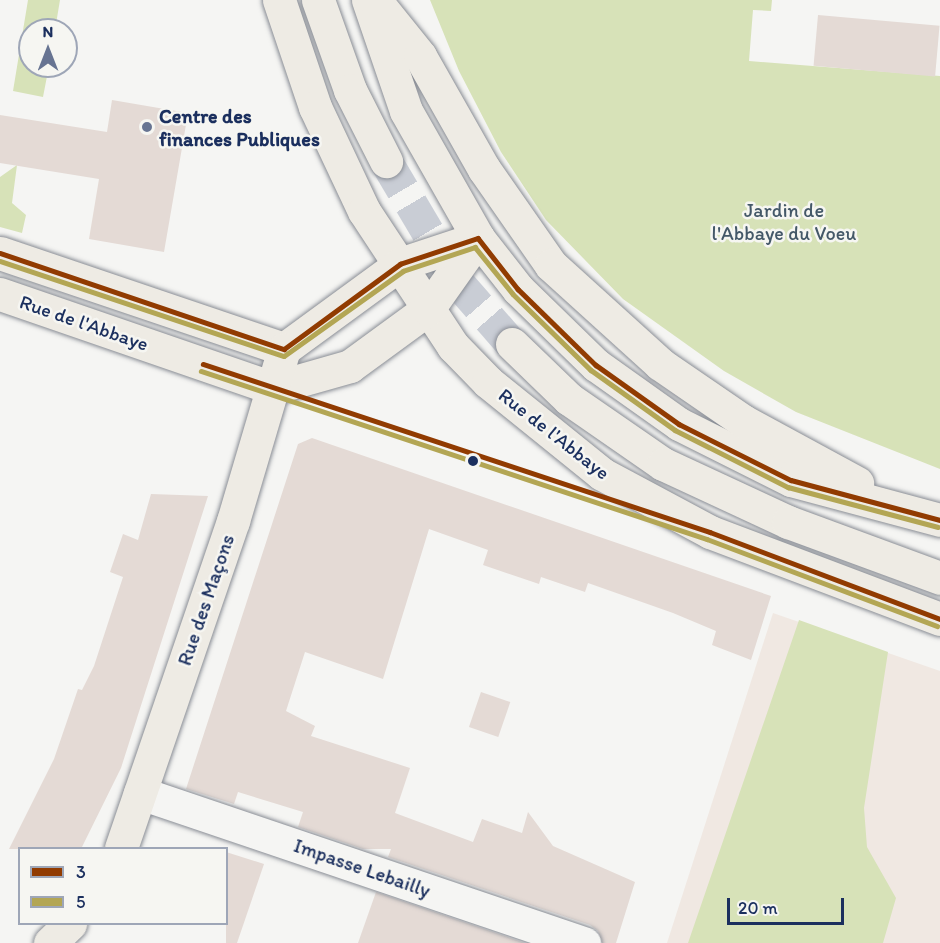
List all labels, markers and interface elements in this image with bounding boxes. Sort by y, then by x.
north arrow [18,18,78,78]
text: N [43,22,53,41]
place label: Centre des finances Publiques [159,104,320,151]
marker: Centre des finances Publiques [140,120,154,134]
park label: Jardin de l'Abbaye du Voeu [711,198,857,245]
street label: Rue de l'Abbaye [17,290,151,356]
street label: Rue de l'Abbaye [494,383,614,485]
unlabelled marker [467,455,479,467]
street label: Rue des Maçons [172,531,240,669]
street label: Impasse Lebailly [291,834,433,902]
legend [18,847,228,925]
text: 3 [76,861,86,883]
scale bar [730,886,847,924]
text: 5 [76,891,85,913]
text: 20 m [738,897,778,919]

